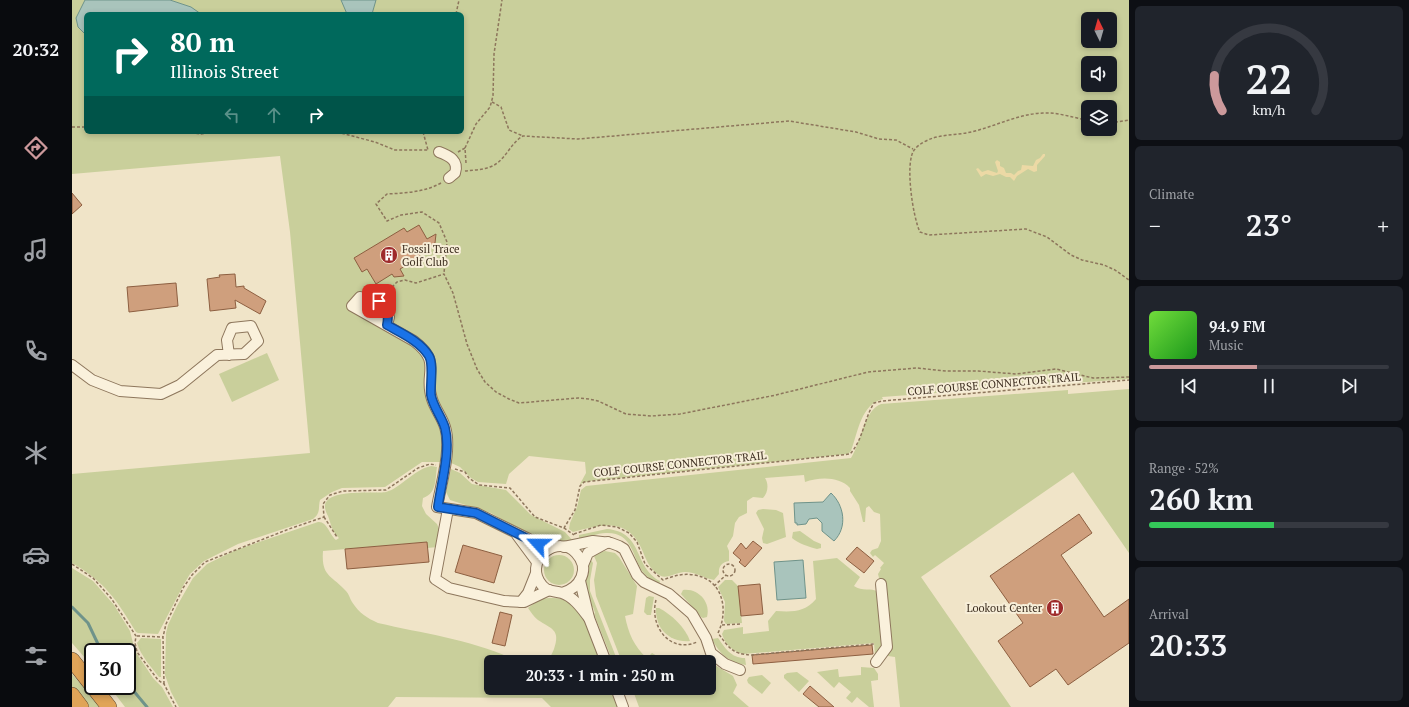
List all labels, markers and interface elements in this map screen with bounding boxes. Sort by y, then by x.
north arrow [1081,12,1117,48]
map controls [1081,12,1117,136]
text: 80 m [170,23,235,60]
icon: right [104,28,156,80]
text: 20:32 [13,37,59,61]
text: 22 [1245,51,1293,106]
button: sound [1081,56,1117,92]
text: Illinois Street [170,59,279,83]
button: layers [1081,100,1117,136]
text: km/h [1253,100,1286,119]
icon: left [221,104,243,126]
icon: ahead [263,104,285,126]
icon: right [305,104,327,126]
icon: directions [22,134,50,162]
text: Climate [1149,185,1194,203]
text: 23° [1246,205,1292,245]
text: − [1149,211,1161,240]
text: + [1377,211,1389,240]
icon: music [22,236,50,264]
place label: Fossil Trace Golf Club [402,242,460,269]
building icon: Fossil Trace Golf Club [379,245,399,265]
pin [362,284,396,318]
icon: arrive [368,290,390,312]
text: 94.9 FM [1209,316,1266,336]
text: Music [1209,336,1243,354]
icon: phone [22,337,50,365]
street label: COLF COURSE CONNECTOR TRAIL [907,369,1081,399]
icon: previous [1178,375,1200,397]
icon: pause [1258,375,1280,397]
icon: next [1338,375,1360,397]
icon: climate [22,439,50,467]
street label: COLF COURSE CONNECTOR TRAIL [593,448,767,480]
text: Range · 52% [1149,459,1219,477]
text: 260 km [1149,479,1253,519]
position arrow [517,523,559,565]
icon: car [22,541,50,569]
building icon: Lookout Center [1045,598,1065,618]
place label: Lookout Center [966,601,1043,615]
text: Arrival [1149,605,1189,623]
text: 20:33 [1149,625,1227,665]
icon: filters [22,642,50,670]
speed limit sign: 30 [84,643,136,695]
text: 20:33 · 1 min · 250 m [526,665,674,685]

